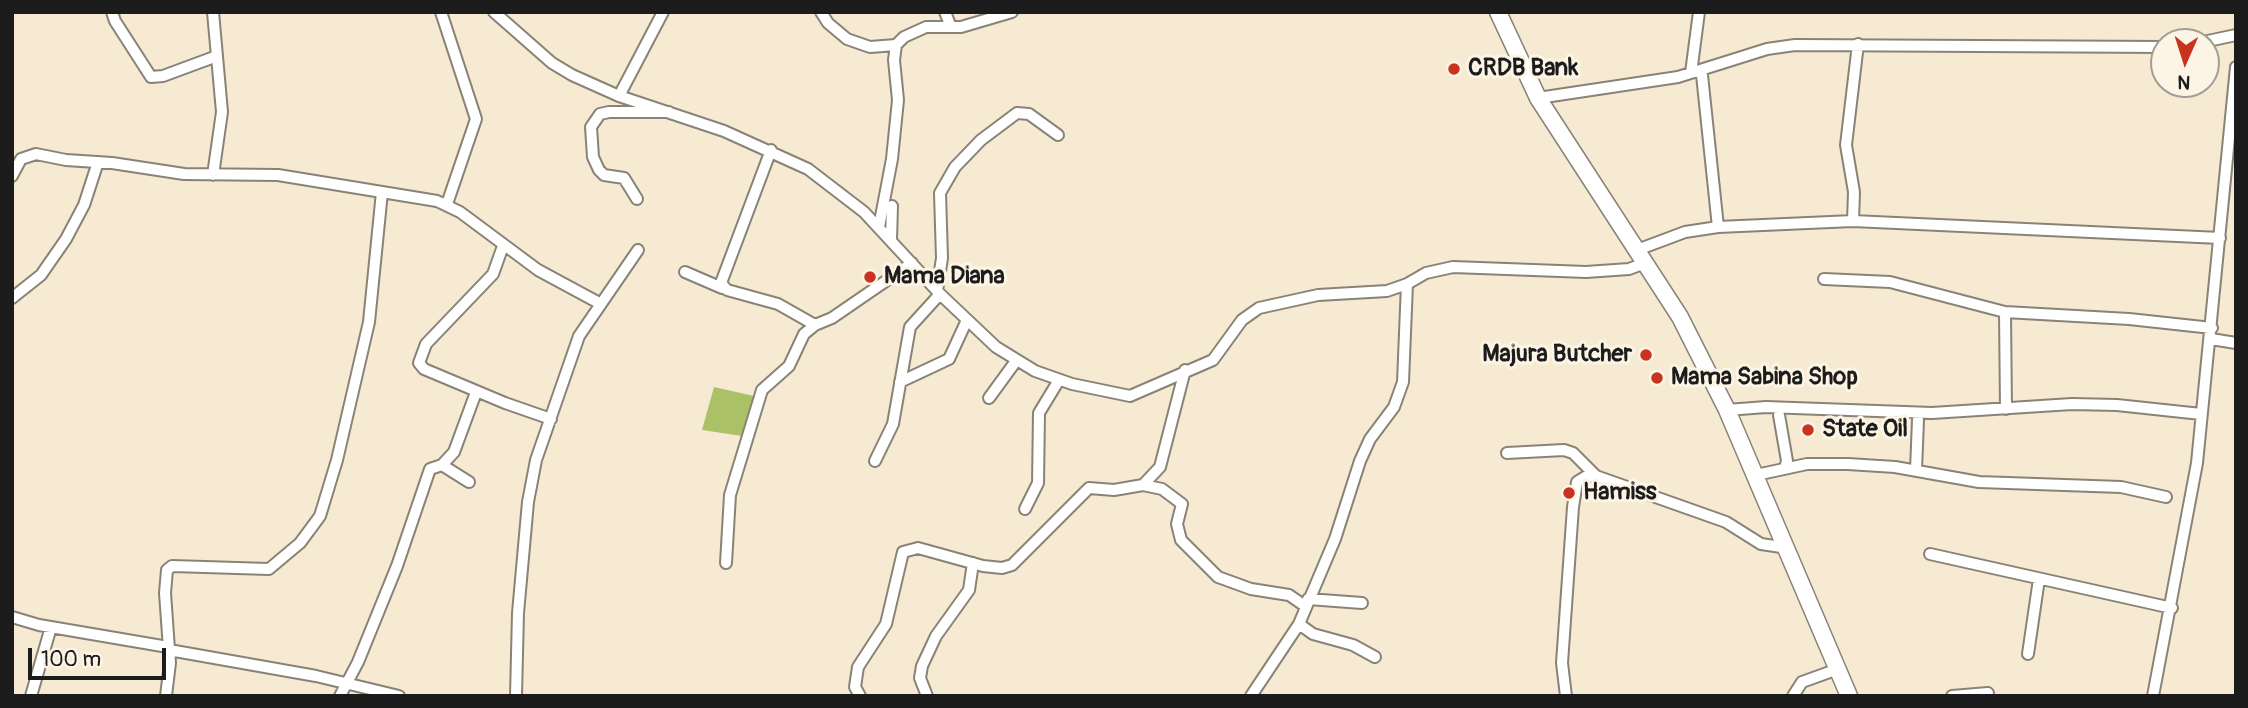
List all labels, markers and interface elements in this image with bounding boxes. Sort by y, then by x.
north arrow [2150,28,2220,98]
place label: CRDB Bank [1468,55,1578,83]
marker: CRDB Bank [1446,61,1462,77]
text: N [2177,70,2191,94]
place label: Mama Diana [884,263,1005,291]
marker: Mama Diana [862,269,878,285]
place label: Majura Butcher [1482,341,1632,369]
marker: Majura Butcher [1638,347,1654,363]
place label: Mama Sabina Shop [1671,364,1858,392]
marker: Mama Sabina Shop [1649,370,1665,386]
place label: State Oil [1822,416,1908,444]
marker: State Oil [1800,422,1816,438]
place label: Hamiss [1583,479,1656,507]
marker: Hamiss [1561,485,1577,501]
scale bar [32,634,170,678]
text: 100 m [41,646,101,673]

